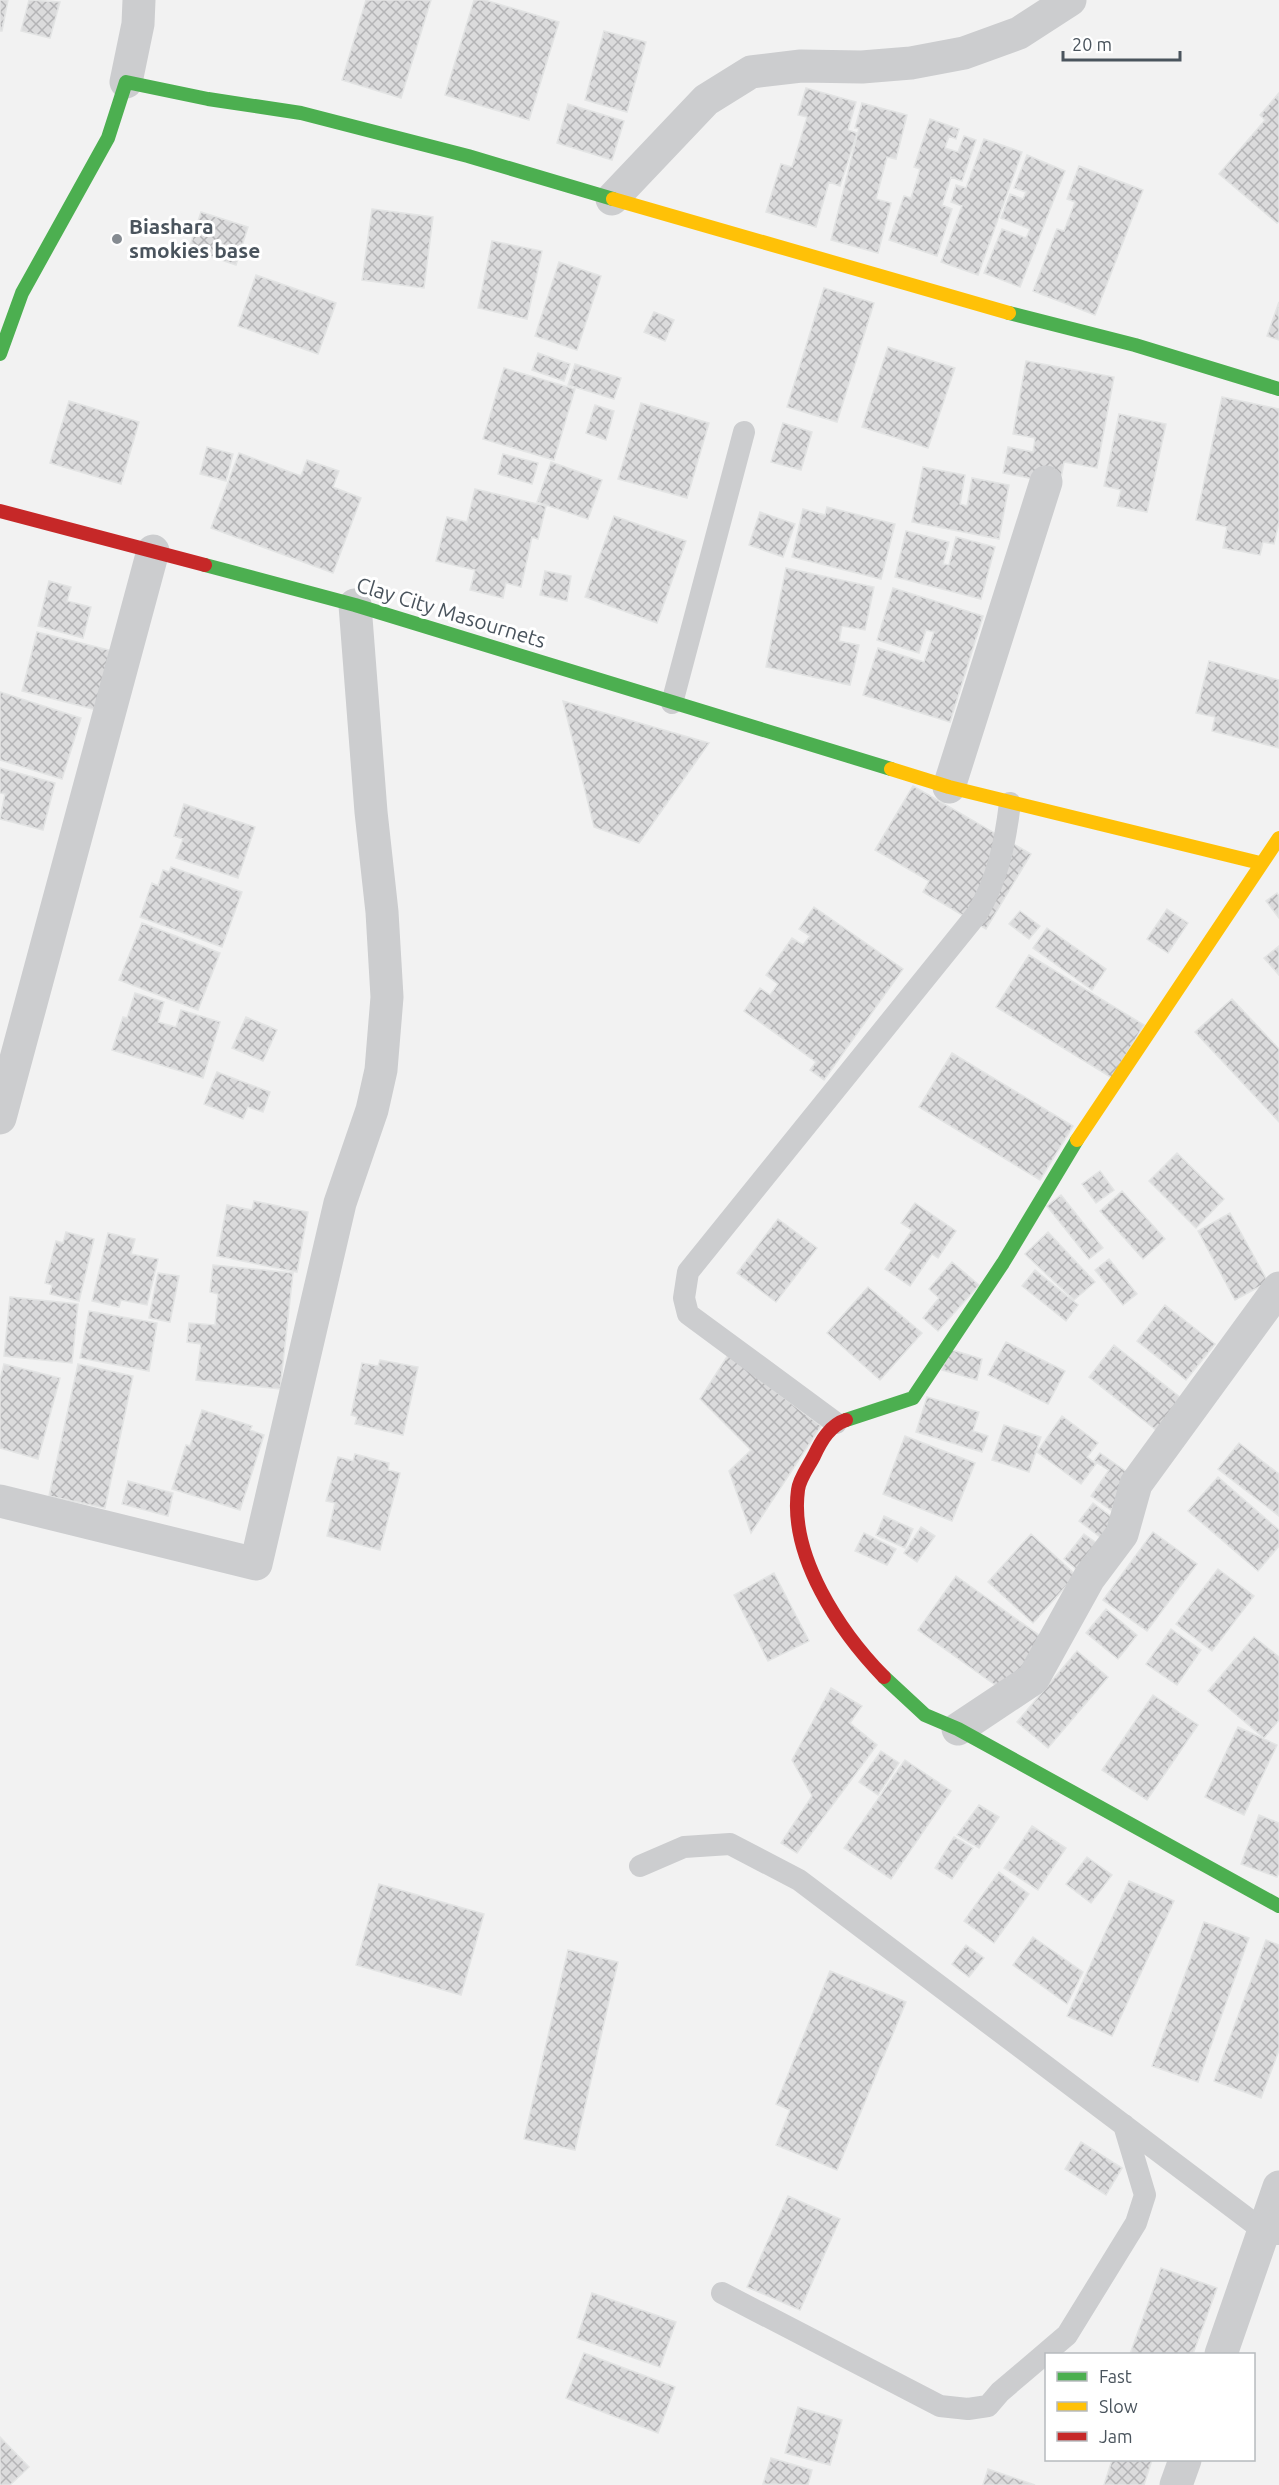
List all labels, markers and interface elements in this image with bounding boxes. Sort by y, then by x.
scale bar [1063,24,1180,62]
text: 20 m [1072,34,1112,54]
place label: Biashara smokies base [129,214,260,262]
marker: Biashara smokies base [110,232,124,246]
street label: Clay City Masournets [354,572,549,652]
legend [1045,2353,1255,2461]
text: Fast [1099,2366,1132,2386]
text: Slow [1099,2396,1138,2416]
text: Jam [1099,2426,1133,2446]

